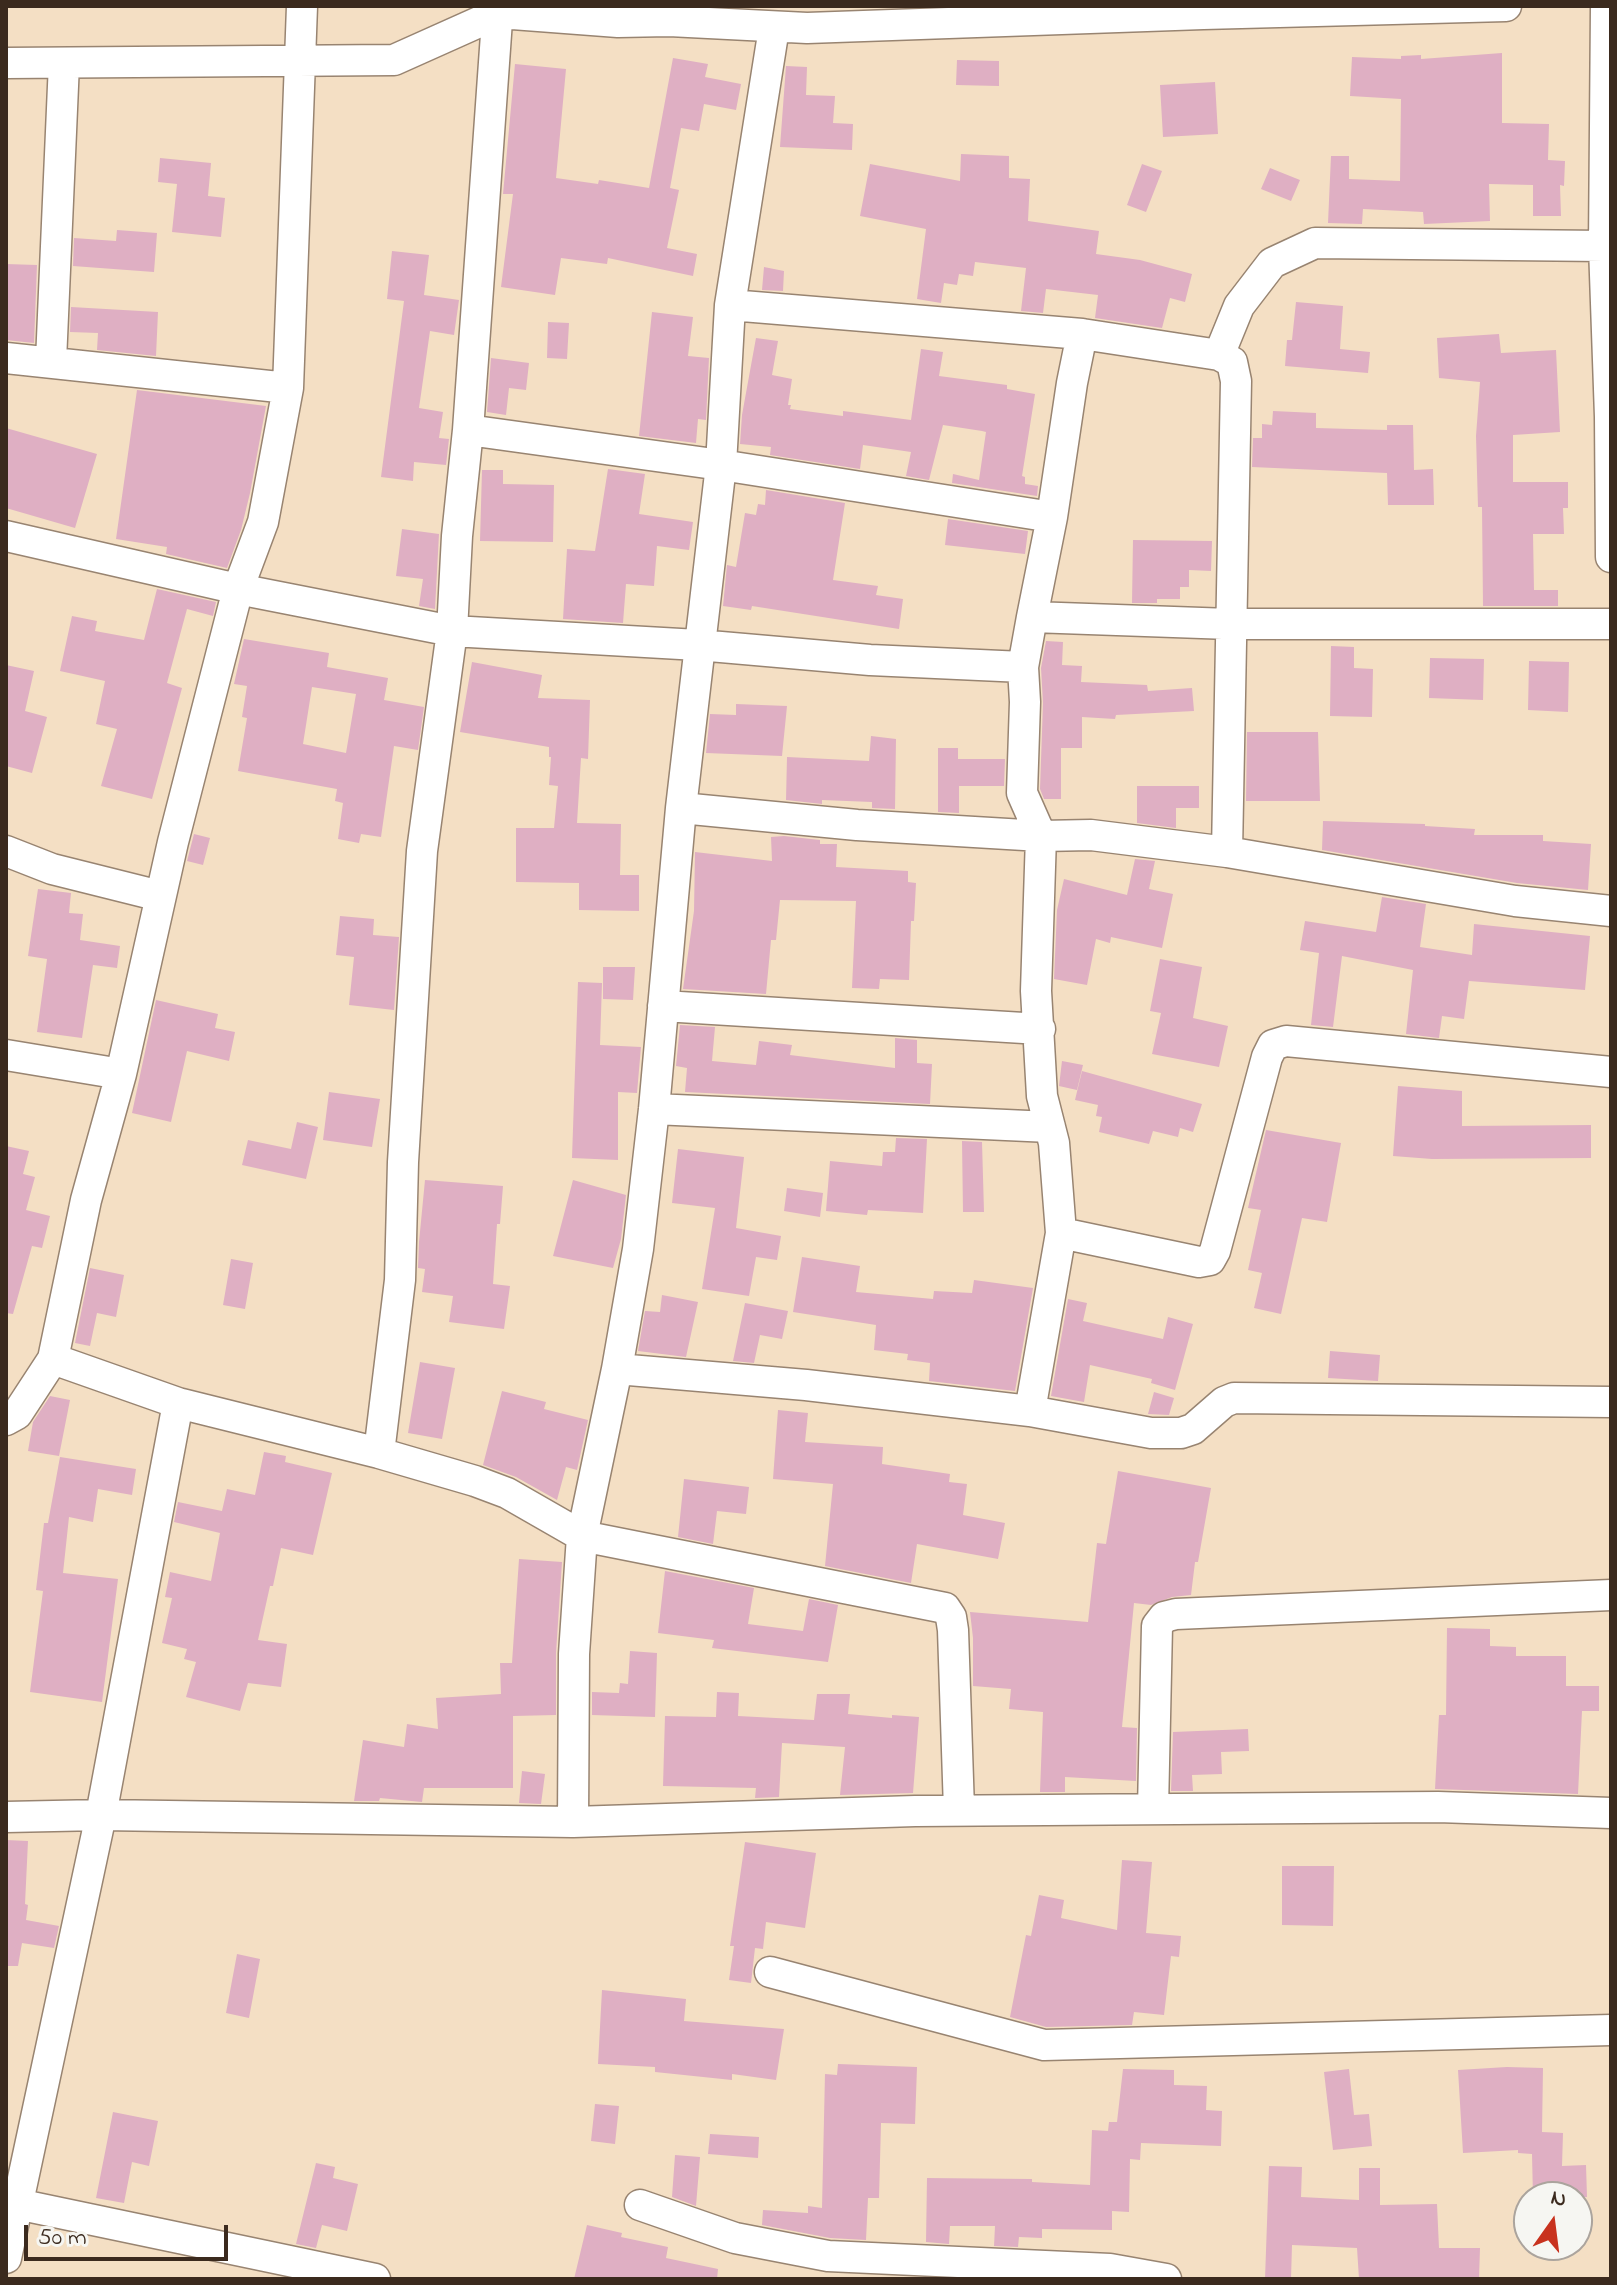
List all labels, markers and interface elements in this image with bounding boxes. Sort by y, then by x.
north arrow [1513,2181,1593,2261]
text: N [1547,2182,1569,2217]
scale bar [28,2209,232,2259]
text: 50 m [38,2221,87,2256]

